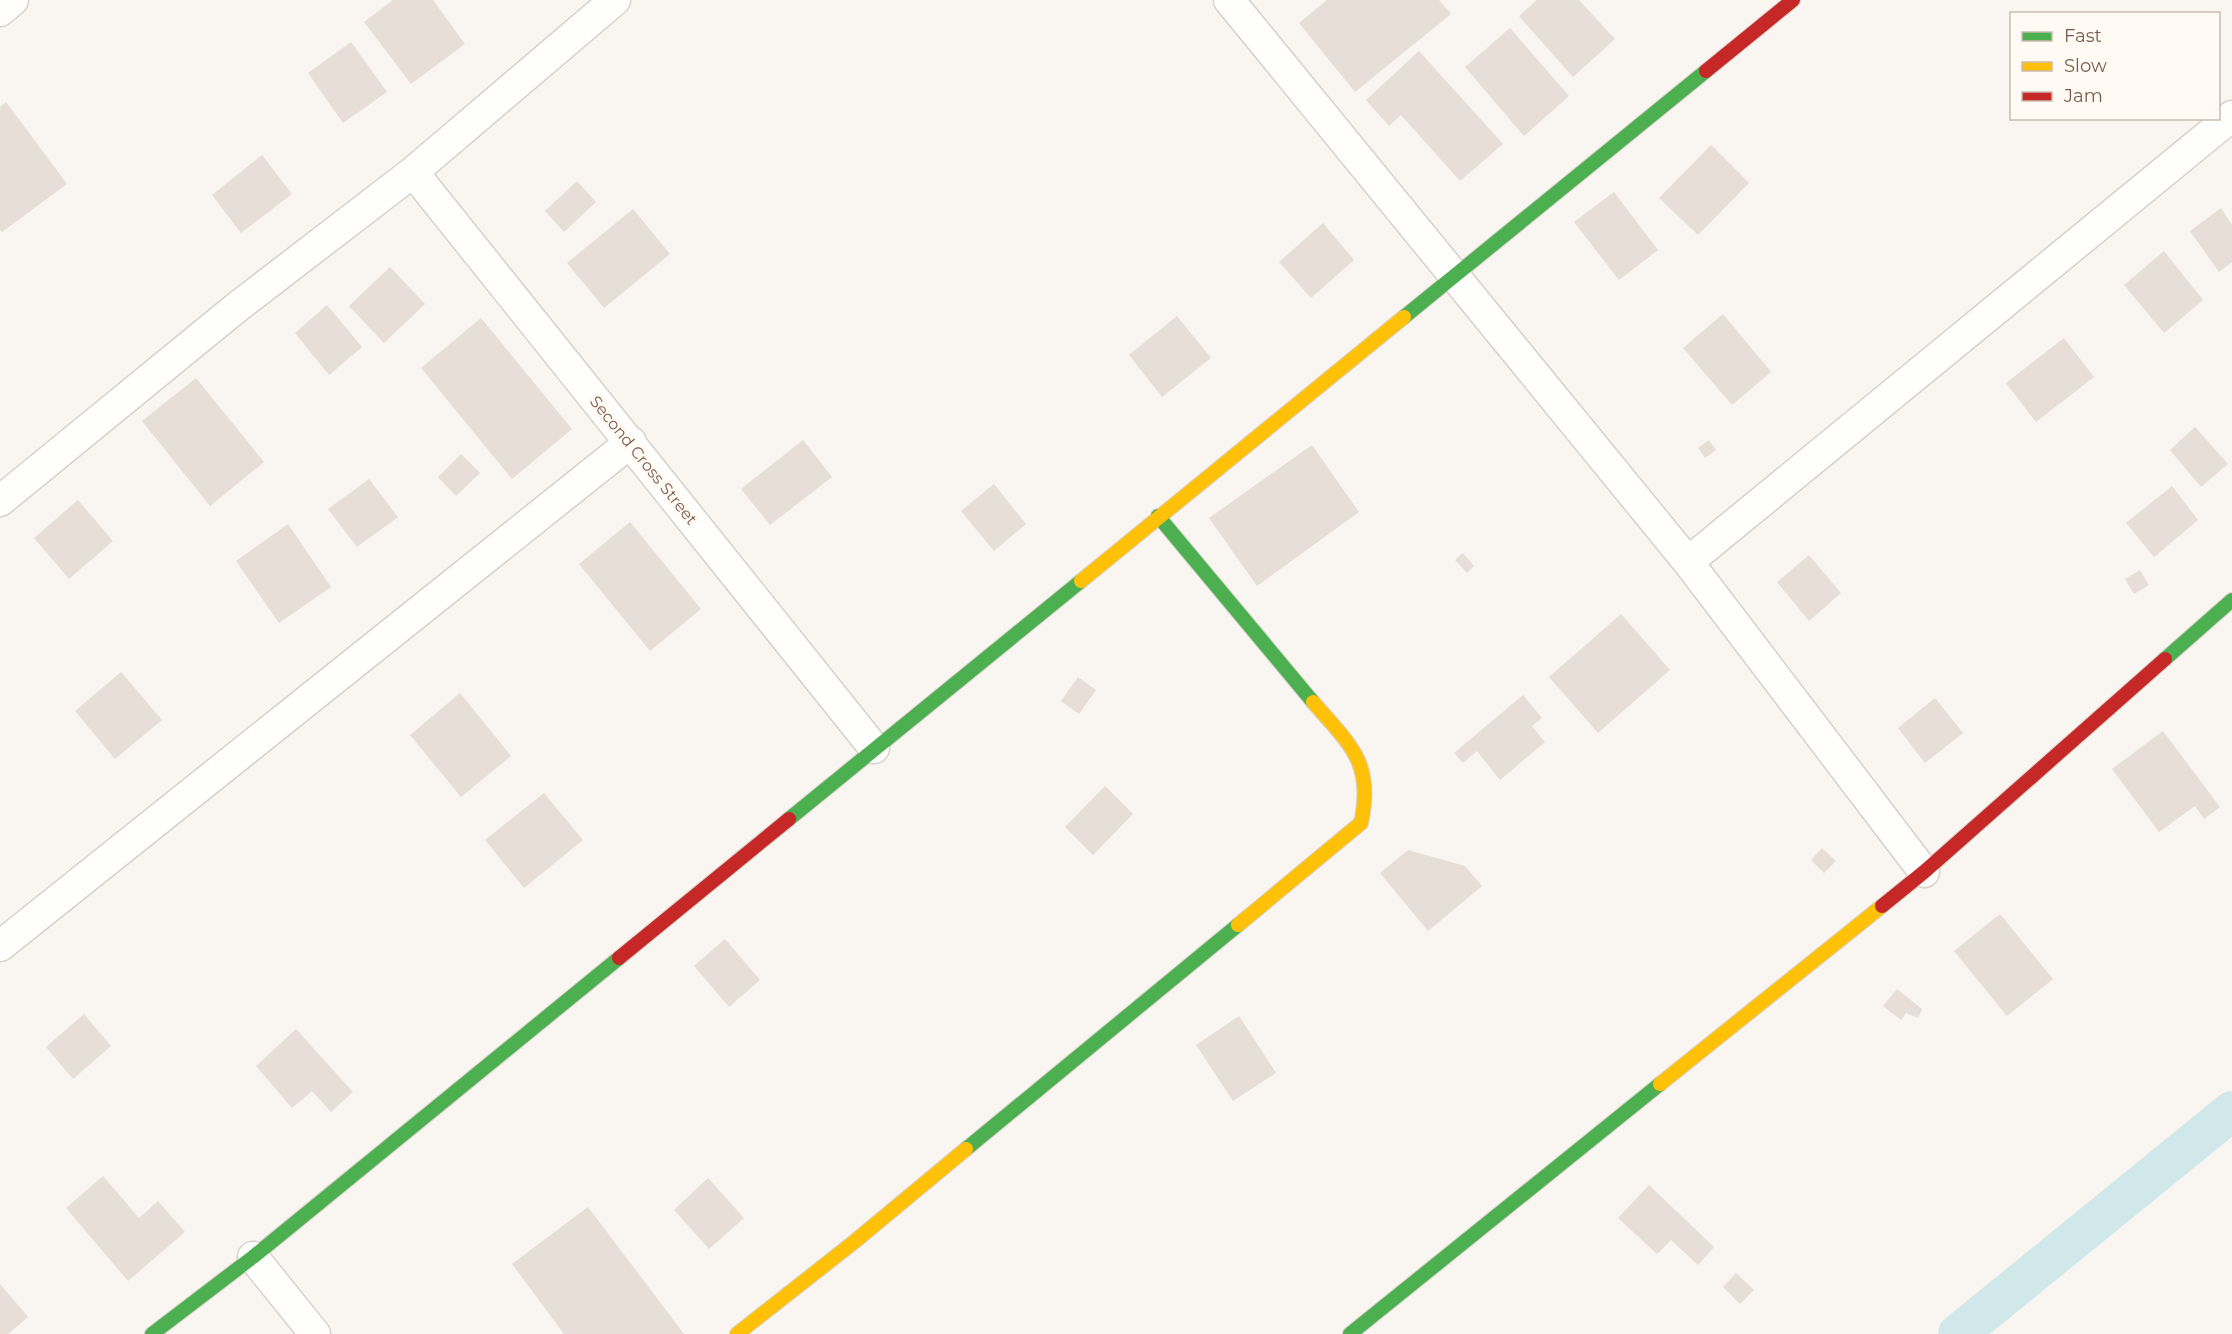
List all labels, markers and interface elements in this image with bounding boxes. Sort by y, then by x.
legend [2010,12,2220,120]
text: Fast [2064,25,2102,47]
text: Slow [2064,55,2107,77]
text: Jam [2063,85,2103,107]
street label: Second Cross Street [586,392,702,529]

